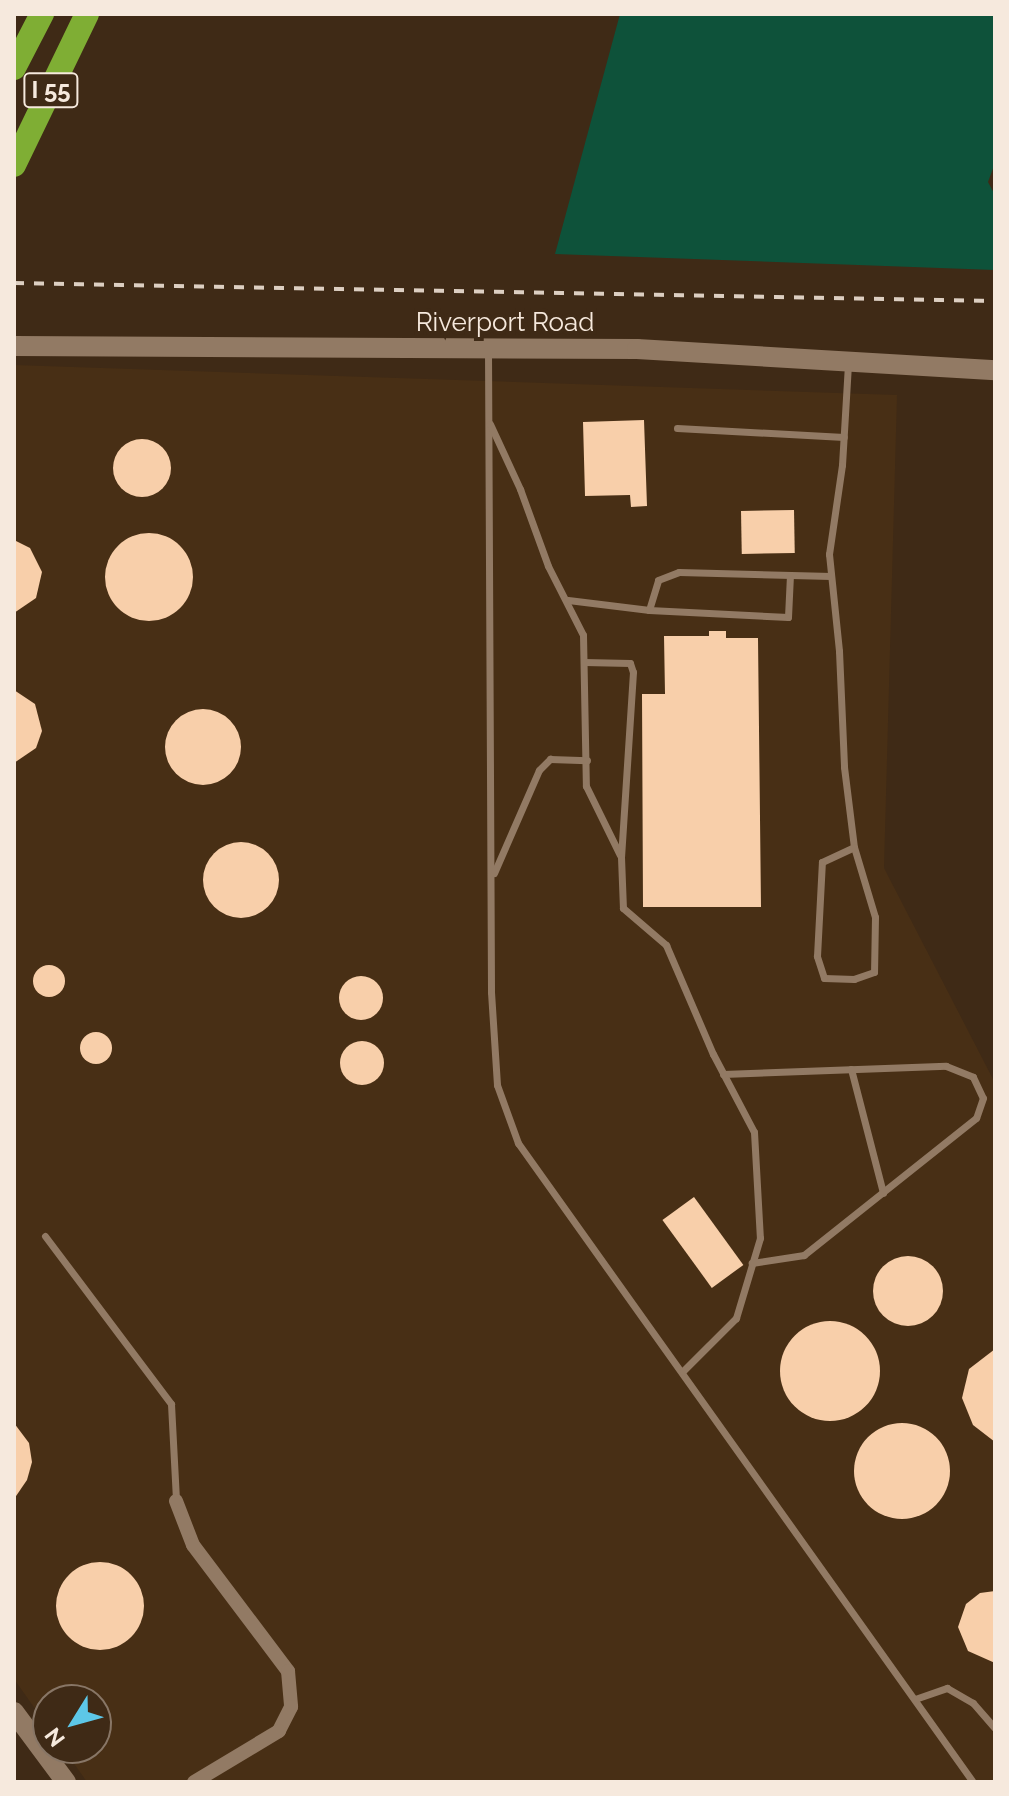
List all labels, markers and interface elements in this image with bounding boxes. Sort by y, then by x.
road number: I 55 [23,70,79,110]
street label: Riverport Road [416,307,594,339]
north arrow [32,1684,112,1764]
text: N [39,1723,70,1752]

